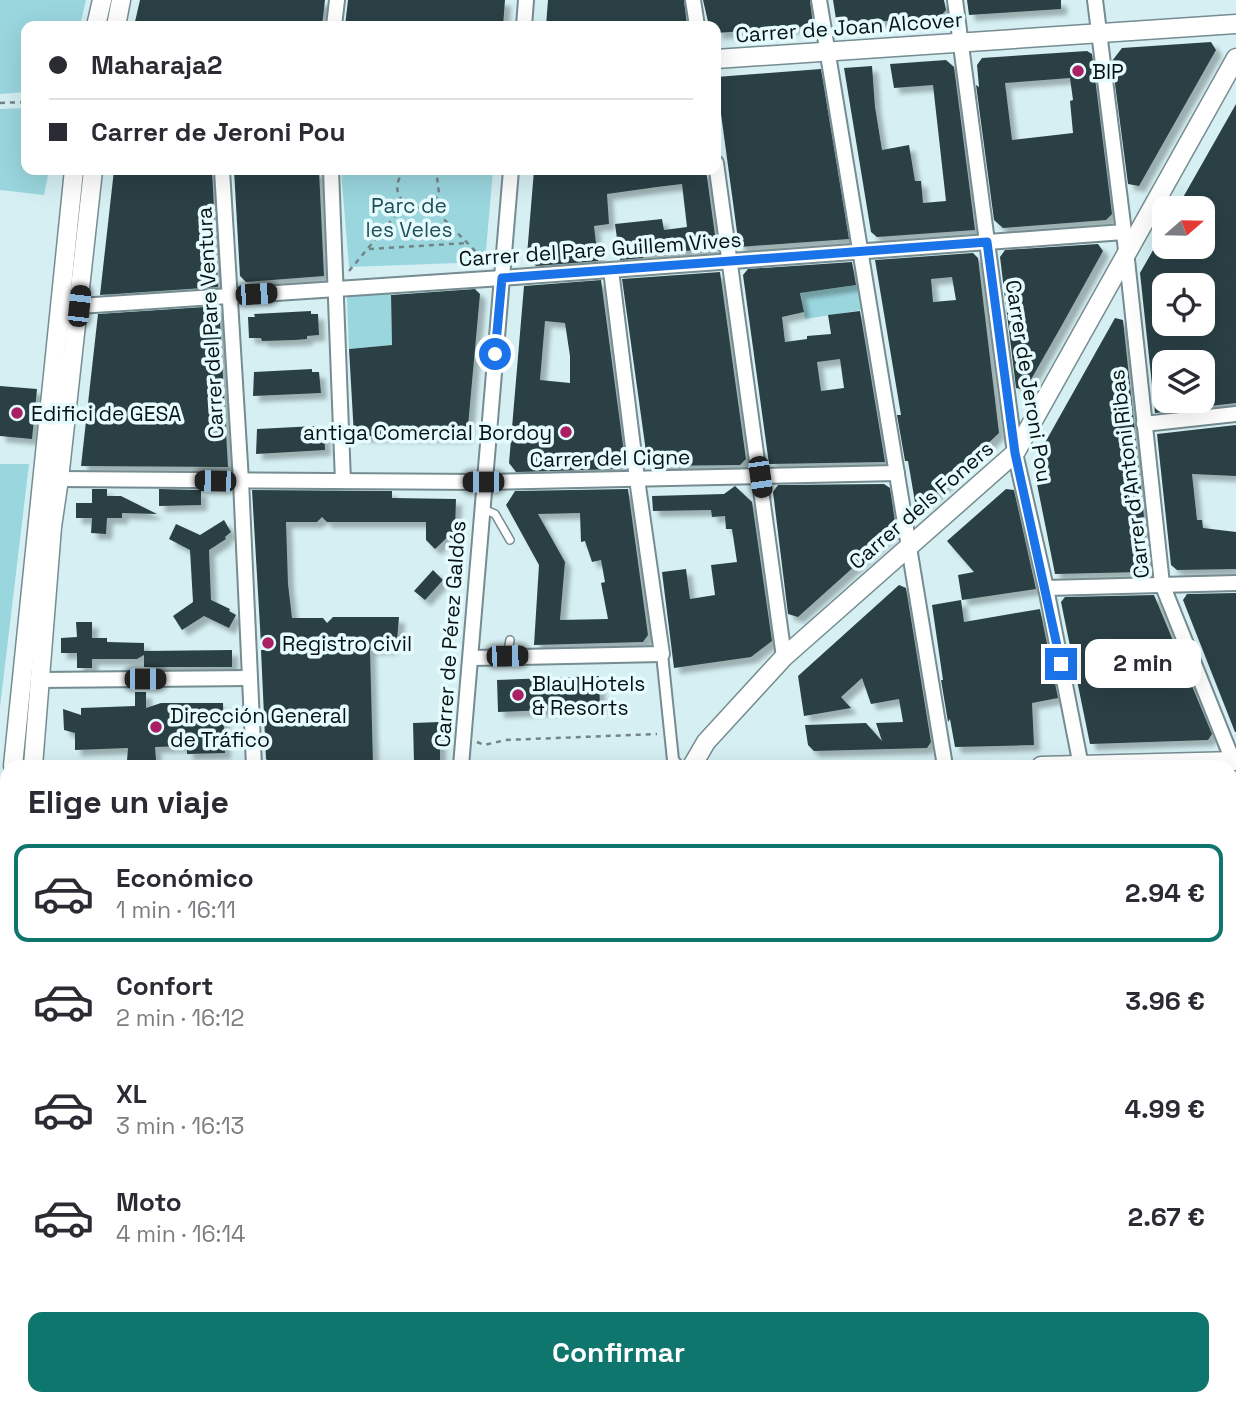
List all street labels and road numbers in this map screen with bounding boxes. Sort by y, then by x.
street label: Carrer de Joan Alcover [734,6,964,48]
street label: Carrer del Pare Ventura [190,206,230,440]
street label: Carrer del Pare Guillem Vives [458,226,742,272]
street label: Carrer de Jeroni Pou [1000,278,1058,484]
street label: Carrer d'Antoni Ribas [1103,368,1155,580]
street label: Carrer dels Foners [843,435,999,575]
street label: Carrer del Cigne [529,443,691,473]
street label: Carrer de Pérez Galdós [429,520,471,748]

